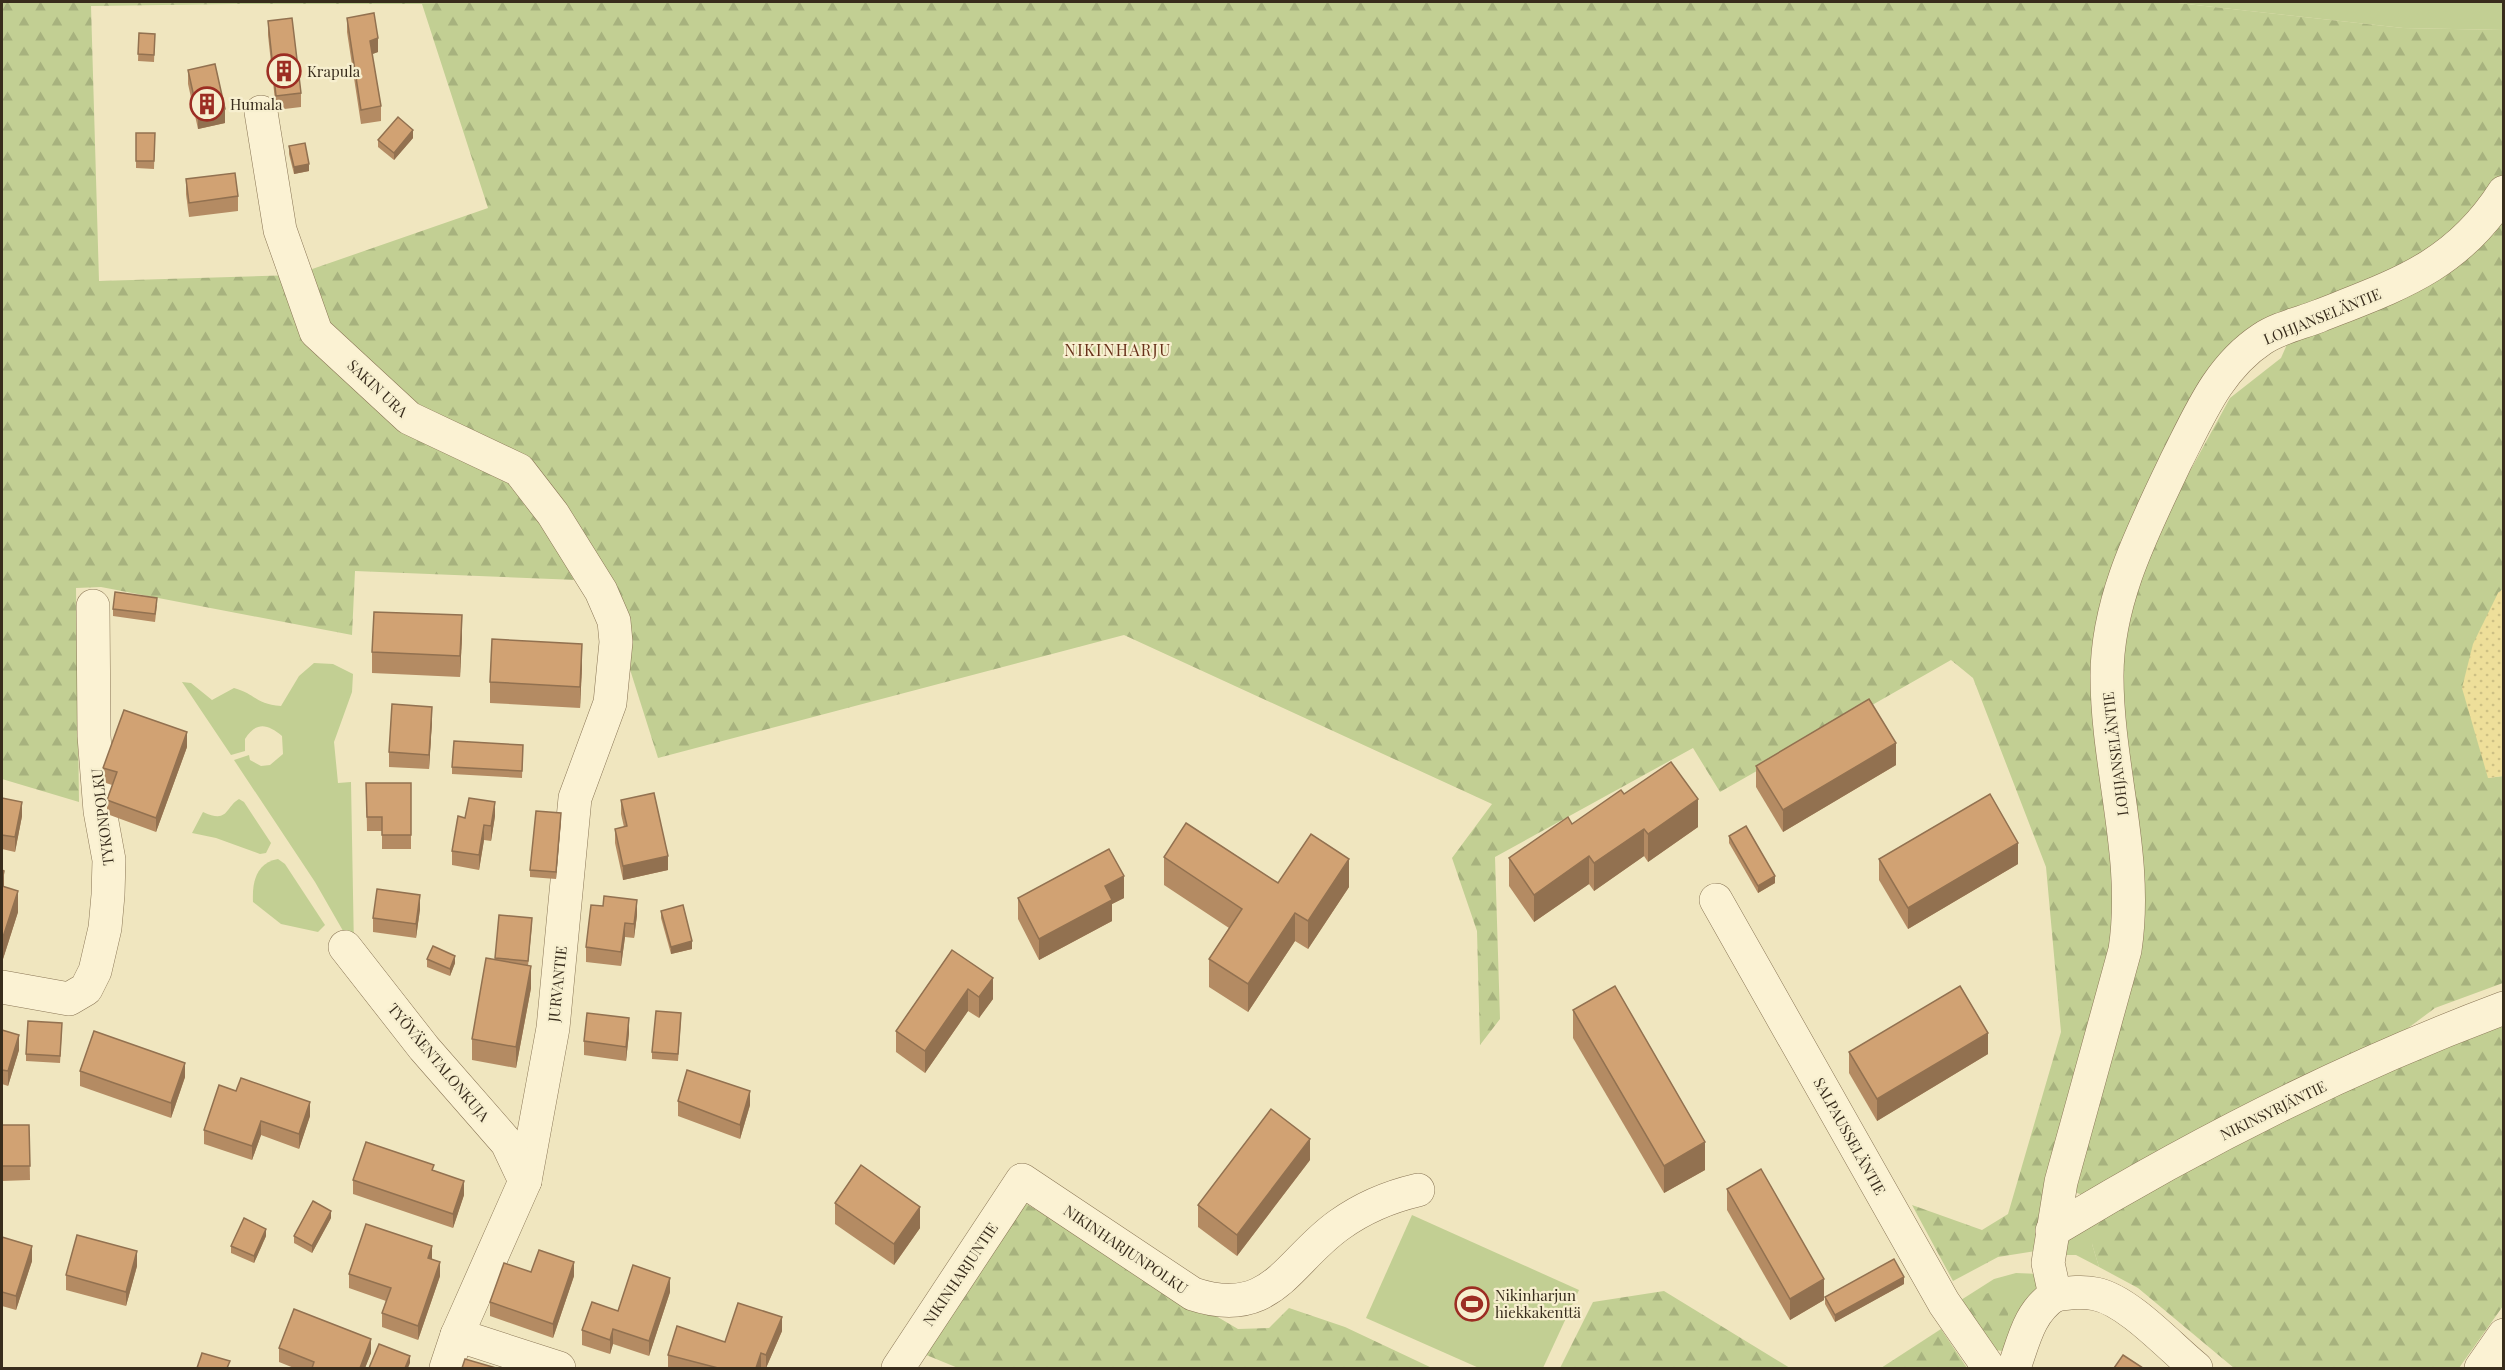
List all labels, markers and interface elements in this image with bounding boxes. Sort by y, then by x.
building icon: Krapula [266,53,302,89]
place label: Krapula [307,61,361,81]
building icon: Humala [189,86,225,122]
place label: Humala [230,94,283,114]
street label: LOHJANSELÄNTIE [2260,283,2384,349]
district label: NIKINHARJU [1064,339,1172,360]
street label: SAKIN URA [343,355,413,422]
street label: LOHJANSELÄNTIE [2097,691,2133,817]
street label: TYKONPOLKU [86,767,118,867]
street label: JURVANTIE [543,945,571,1024]
street label: TYÖVÄENTALONKUJA [384,999,495,1126]
street label: SALPAUSSELÄNTIE [1809,1074,1891,1198]
street label: NIKINSYRJÄNTIE [2217,1076,2329,1144]
street label: NIKINHARJUNPOLKU [1060,1200,1192,1298]
street label: NIKINHARJUNTIE [918,1218,1002,1330]
place label: Nikinharjun hiekkakenttä [1495,1285,1582,1322]
sports icon: Nikinharjun hiekkakenttä [1454,1286,1490,1322]

